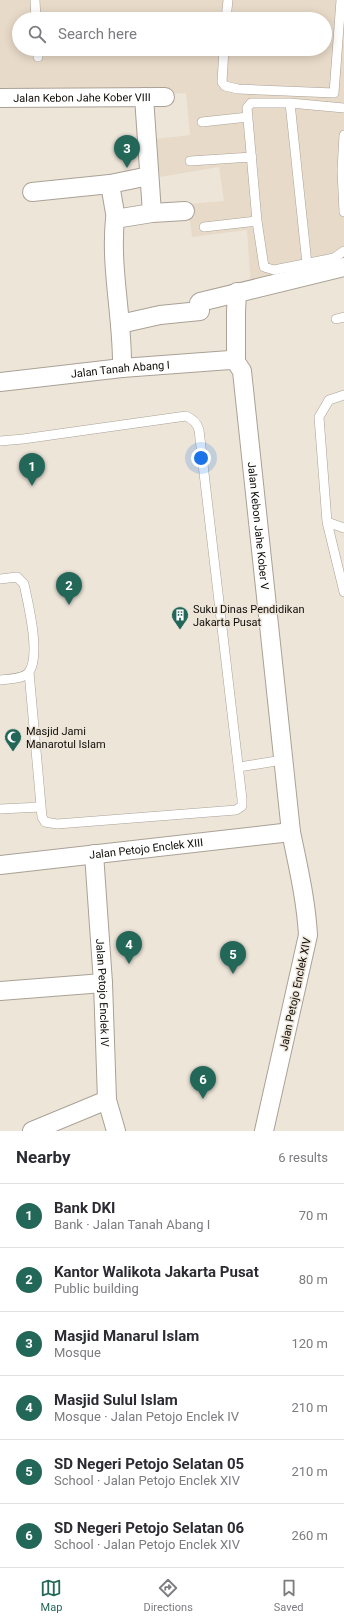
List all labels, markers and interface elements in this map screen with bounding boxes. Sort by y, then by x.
search box [12,12,332,56]
icon: search [26,23,48,45]
text: Search here [58,25,137,43]
street label: Jalan Kebon Jahe Kober VIII [13,91,151,105]
pin: 3 [114,135,140,168]
street label: Jalan Tanah Abang I [70,358,170,381]
your location [191,448,211,468]
pin: 1 [19,453,45,486]
street label: Jalan Kebon Jahe Kober V [245,461,271,591]
pin: 2 [56,572,82,605]
place label: Suku Dinas Pendidikan Jakarta Pusat [193,603,305,629]
building icon: Suku Dinas Pendidikan Jakarta Pusat [170,605,190,630]
place label: Masjid Jami Manarotul Islam [26,725,106,751]
mosque icon: Masjid Jami Manarotul Islam [3,727,23,752]
street label: Jalan Petojo Enclek XIII [88,836,204,862]
pin: 4 [116,931,142,964]
street label: Jalan Petojo Enclek XIV [277,936,314,1052]
street label: Jalan Petojo Enclek IV [93,938,111,1047]
pin: 5 [220,941,246,974]
pin: 6 [190,1066,216,1099]
text: Nearby [16,1147,71,1167]
text: 6 results [278,1150,328,1165]
text: Bank DKI [54,1199,115,1217]
text: 1 [25,1208,33,1223]
text: 70 m [299,1208,328,1223]
text: Bank · Jalan Tanah Abang I [54,1217,210,1232]
text: Kantor Walikota Jakarta Pusat [54,1263,259,1281]
text: 2 [25,1272,33,1287]
text: 80 m [299,1272,328,1287]
text: Public building [54,1281,139,1296]
text: Masjid Manarul Islam [54,1327,199,1345]
text: 3 [25,1336,33,1351]
text: 120 m [291,1336,328,1351]
text: Mosque [54,1345,101,1360]
text: Masjid Sulul Islam [54,1391,178,1409]
text: 4 [25,1400,33,1415]
text: 210 m [291,1400,328,1415]
text: Mosque · Jalan Petojo Enclek IV [54,1409,239,1424]
text: SD Negeri Petojo Selatan 05 [54,1455,244,1473]
text: 5 [25,1464,33,1479]
text: 210 m [291,1464,328,1479]
text: School · Jalan Petojo Enclek XIV [54,1473,240,1488]
text: SD Negeri Petojo Selatan 06 [54,1519,244,1537]
text: 6 [25,1528,33,1543]
text: 260 m [291,1528,328,1543]
text: School · Jalan Petojo Enclek XIV [54,1537,240,1552]
tab: Map [40,1577,62,1614]
tab: Directions [143,1577,193,1614]
tab: Saved [274,1577,304,1614]

